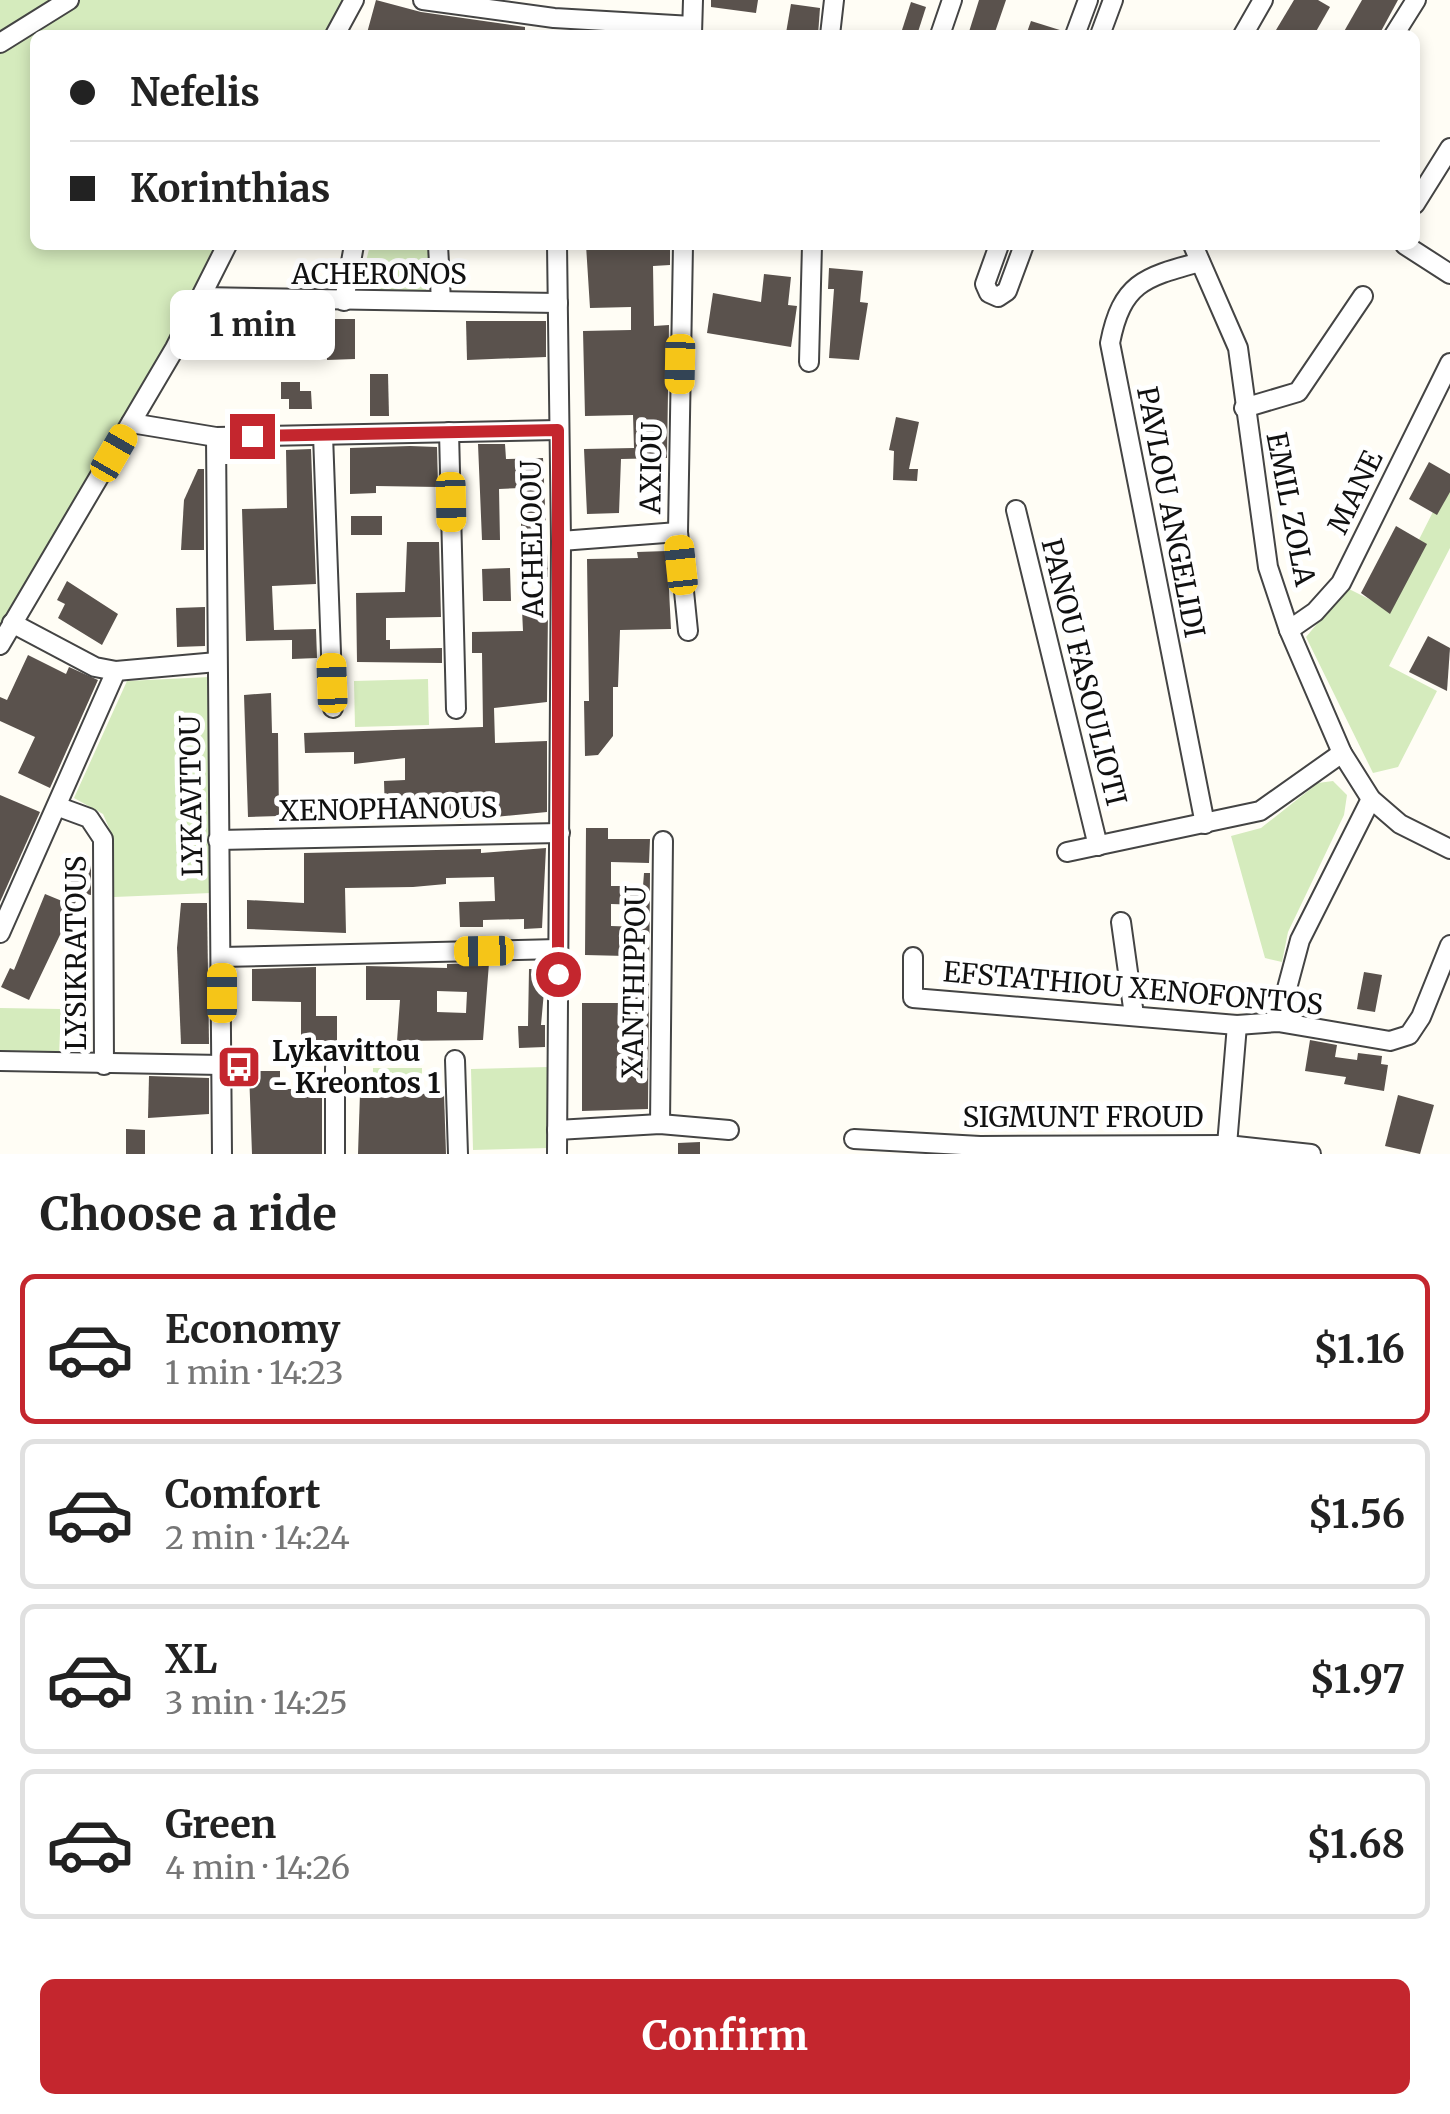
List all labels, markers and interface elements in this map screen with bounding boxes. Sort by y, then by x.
text: Nefelis [130,69,260,116]
text: Korinthias [130,165,330,212]
street label: ACHERONOS [290,256,467,292]
callout: 1 min [170,291,334,361]
text: 1 min [209,305,296,345]
car [664,334,696,394]
street label: PAVLOU ANGELIDI [1129,383,1213,641]
route end [230,414,275,459]
car [86,420,142,486]
street label: AXIOU [632,422,670,515]
street label: EMIL ZOLA [1258,429,1324,589]
street label: MANE [1320,444,1391,539]
street label: ACHELOOU [513,460,551,619]
car [435,472,467,532]
car [663,534,699,596]
street label: PANOU FASOULIOTI [1033,535,1135,809]
car [316,652,348,714]
street label: LYKAVITOU [172,715,210,877]
street label: XENOPHANOUS [278,789,498,829]
street label: LYSIKRATOUS [58,856,94,1050]
street label: XANTHIPPOU [614,885,654,1079]
car [454,935,514,967]
route start [536,952,581,997]
street label: EFSTATHIOU XENOFONTOS [941,953,1325,1023]
car [207,963,237,1023]
place label: Lykavittou - Kreontos 1 [272,1033,441,1101]
bus stop icon: Lykavittou - Kreontos 1 [216,1044,262,1090]
street label: SIGMUNT FROUD [962,1099,1204,1135]
text: Choose a ride [40,1186,337,1242]
icon: car [45,1304,135,1394]
text: Economy [165,1306,340,1353]
text: $1.16 [1313,1326,1405,1373]
text: 1 min · 14:23 [165,1353,344,1393]
icon: car [45,1469,135,1559]
text: Comfort [165,1471,321,1518]
text: $1.56 [1308,1491,1405,1538]
text: 2 min · 14:24 [165,1518,350,1558]
icon: car [45,1634,135,1724]
text: XL [165,1636,217,1683]
text: $1.97 [1310,1656,1405,1703]
text: 3 min · 14:25 [165,1683,348,1723]
icon: car [45,1799,135,1889]
text: Green [165,1801,276,1848]
text: $1.68 [1306,1821,1405,1868]
text: 4 min · 14:26 [165,1848,350,1888]
button: Confirm [40,1979,1410,2094]

